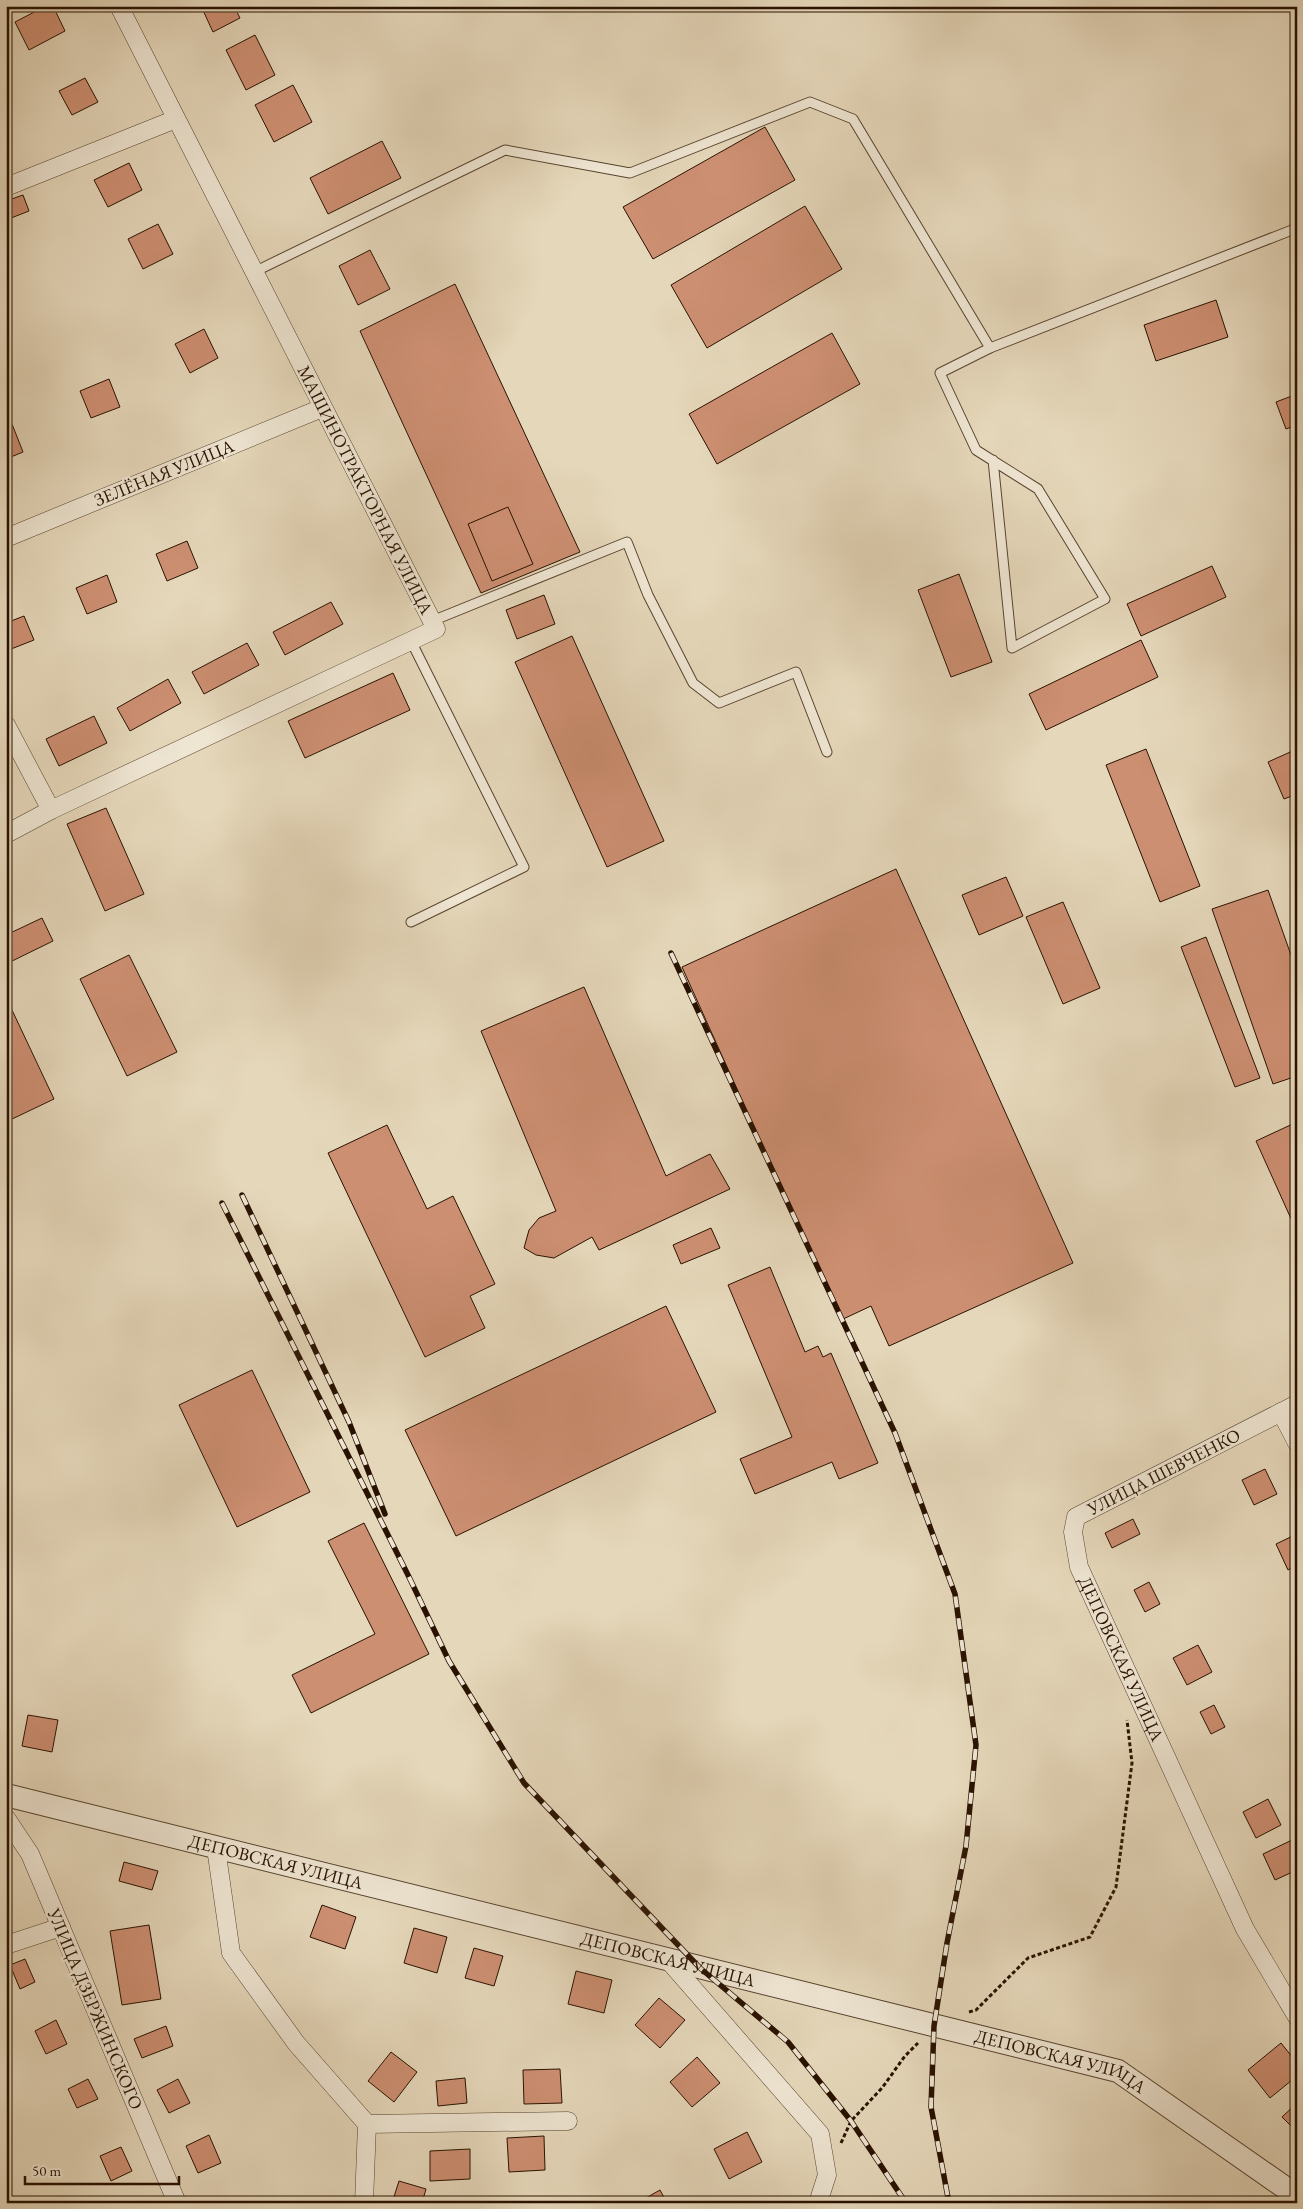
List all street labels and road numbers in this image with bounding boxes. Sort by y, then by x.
street label: МАШИНОТРАКТОРНАЯ УЛИЦА [292,361,439,619]
street label: ЗЕЛЁНАЯ УЛИЦА [90,434,238,511]
street label: УЛИЦА ШЕВЧЕНКО [1083,1423,1244,1521]
street label: ДЕПОВСКАЯ УЛИЦА [1074,1572,1170,1745]
street label: ДЕПОВСКАЯ УЛИЦА [186,1829,366,1894]
street label: УЛИЦА ДЗЕРЖИНСКОГО [42,1904,148,2113]
street label: ДЕПОВСКАЯ УЛИЦА [578,1926,758,1992]
street label: ДЕПОВСКАЯ УЛИЦА [972,2024,1151,2098]

